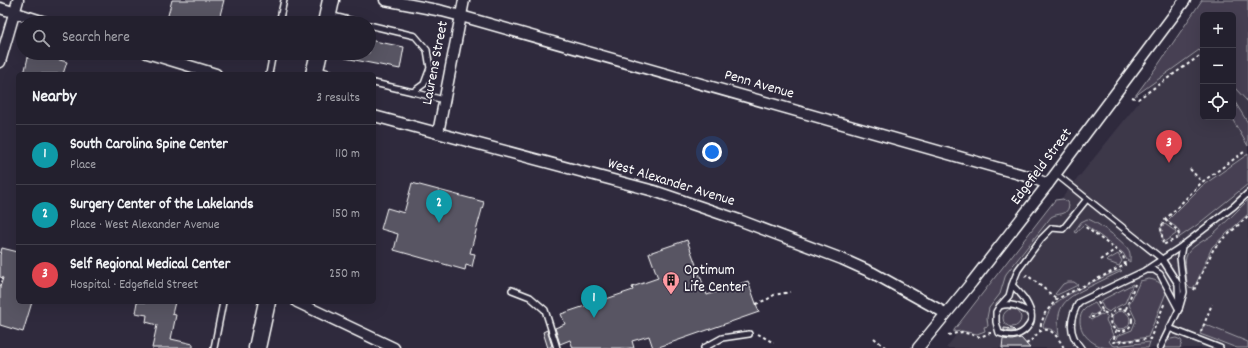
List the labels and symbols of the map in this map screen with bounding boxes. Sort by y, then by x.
street label: Laurens Street [417,19,455,107]
street label: Penn Avenue [721,65,797,106]
street label: Edgefield Street [1006,124,1078,210]
pin: 3 [1156,130,1182,163]
your location [702,142,722,162]
street label: West Alexander Avenue [605,153,738,213]
pin: 2 [426,190,452,223]
place label: Optimum Life Center [684,260,747,299]
building icon: Optimum Life Center [661,270,681,295]
pin: 1 [581,285,607,318]

